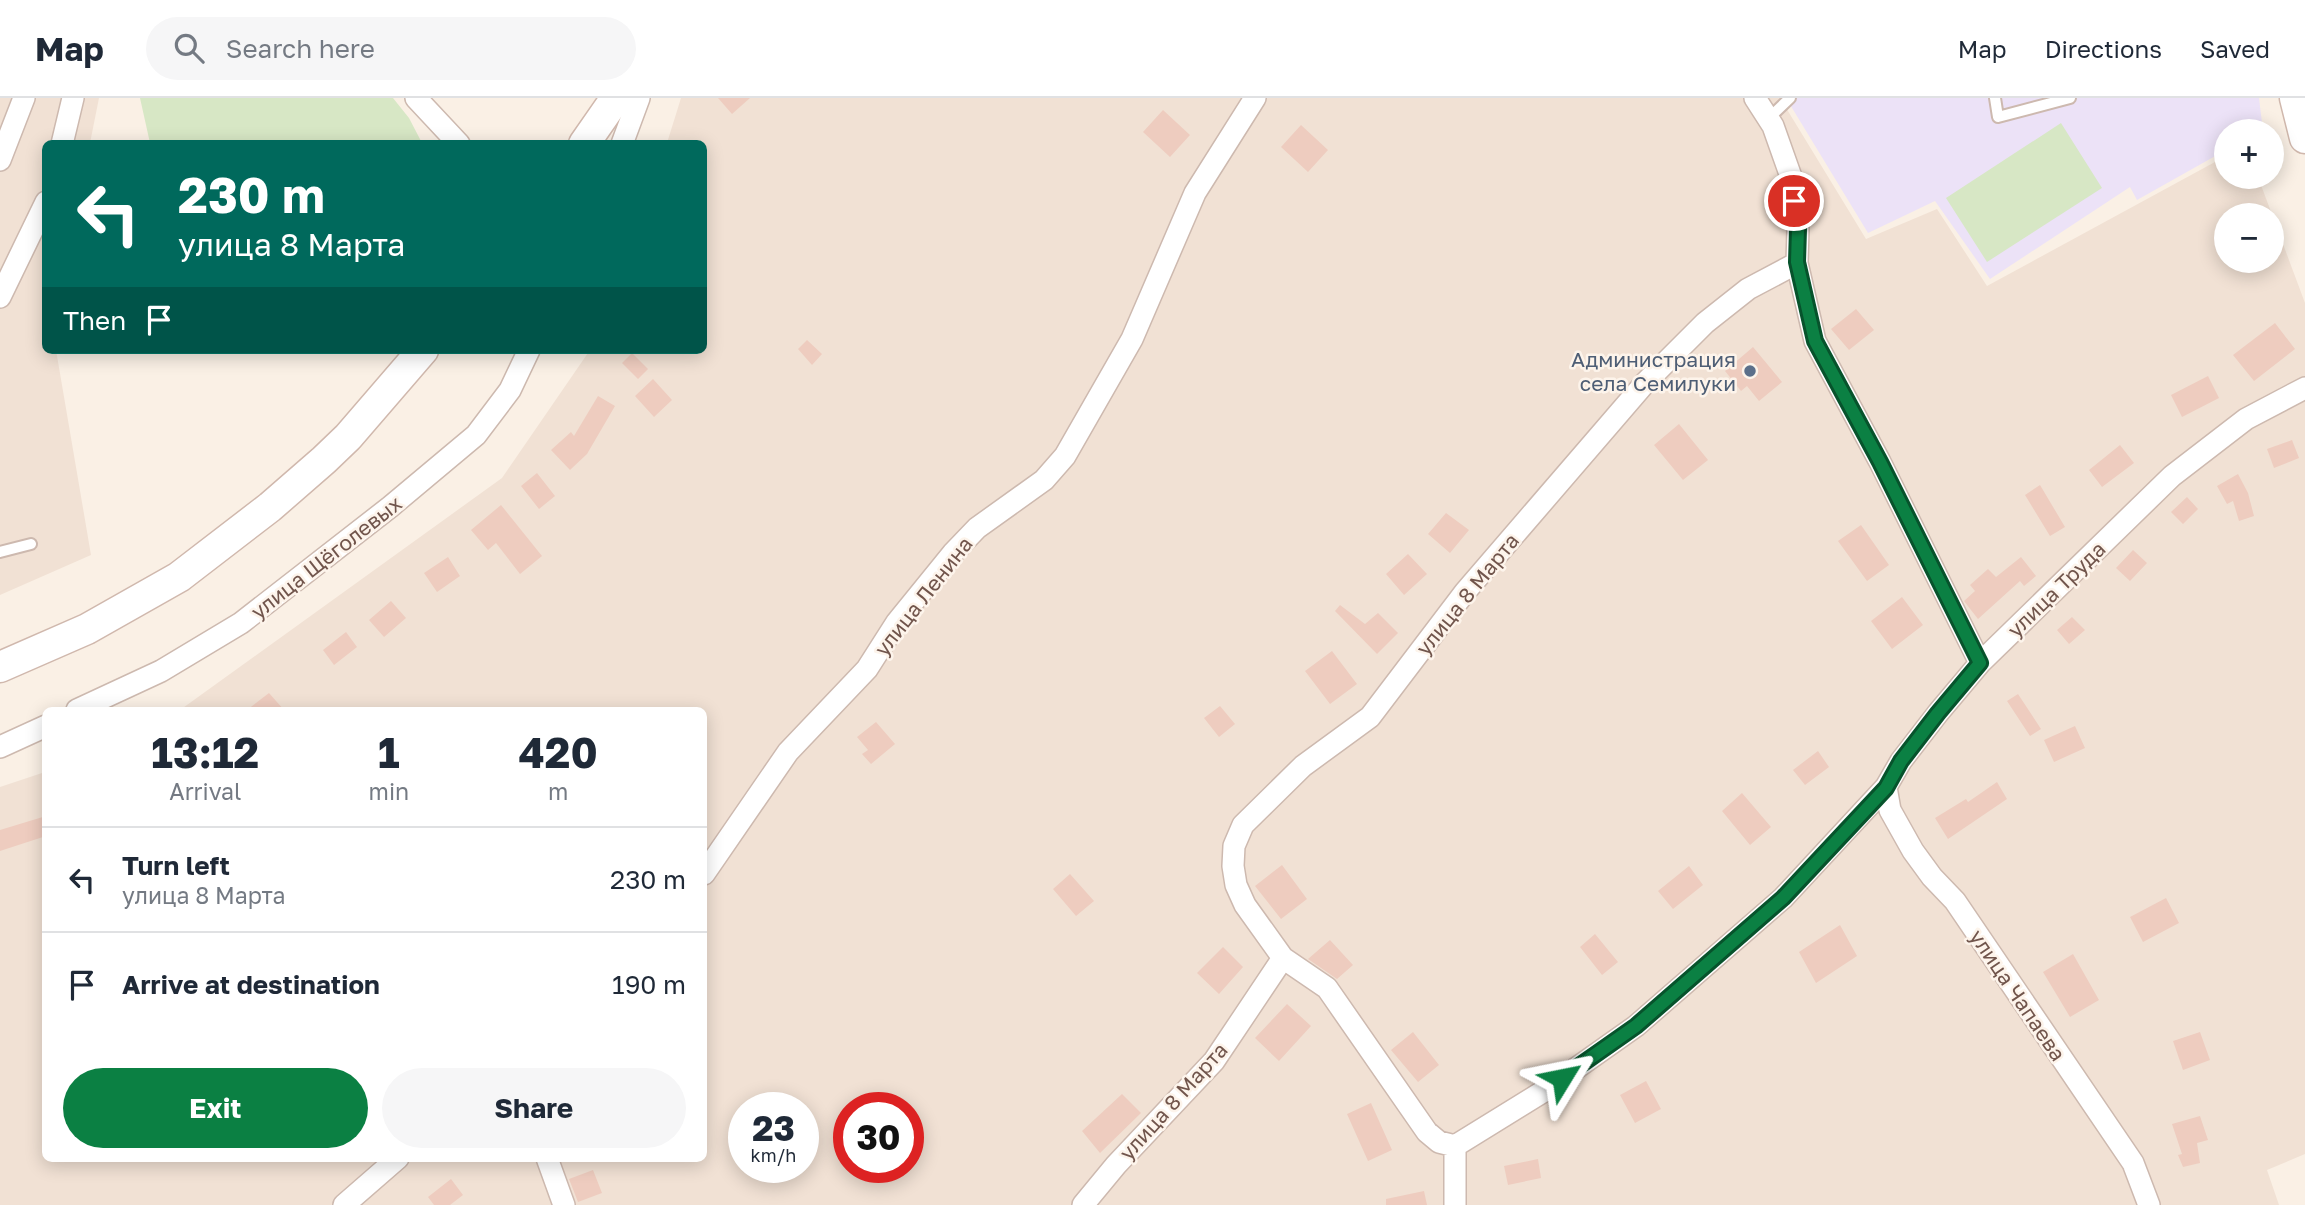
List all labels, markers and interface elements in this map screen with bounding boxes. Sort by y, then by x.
search box [146,17,636,80]
text: Map [35,29,104,68]
icon: search [170,29,208,67]
text: Search here [226,33,375,64]
text: Map [1958,34,2007,63]
text: Directions [2045,34,2162,63]
text: Saved [2200,34,2270,63]
map controls [2214,119,2284,273]
button: + [2214,119,2284,189]
text: 230 m [178,165,325,224]
icon: left [63,168,154,259]
pin [1764,171,1824,231]
icon: arrive [1775,182,1813,220]
button: − [2214,203,2284,273]
text: улица 8 Марта [178,225,405,263]
icon: arrive [140,301,178,339]
text: Then [63,305,126,336]
place label: Администрация села Семилуки [1571,346,1736,396]
marker: Администрация села Семилуки [1742,363,1758,379]
street label: улица Щёголевых [245,490,407,624]
street label: улица 8 Марта [1410,528,1524,660]
street label: улица Ленина [868,531,978,661]
street label: улица Труда [2002,536,2110,642]
text: 13:12 [151,727,259,777]
text: 1 [378,727,400,777]
text: 420 [519,727,598,777]
text: Arrival [169,777,241,805]
text: min [369,777,409,805]
text: m [548,777,568,805]
text: Turn left [122,850,230,881]
icon: left [63,861,101,899]
text: 230 m [610,864,686,895]
text: улица 8 Марта [122,881,285,909]
street label: улица Чапаева [1964,924,2072,1066]
icon: arrive [63,966,101,1004]
text: Arrive at destination [122,969,380,1000]
text: 190 m [612,969,686,1000]
street label: улица 8 Марта [1113,1037,1233,1165]
position arrow [1525,1041,1599,1115]
button: Exit [63,1068,368,1148]
button: Share [382,1068,686,1148]
speed limit sign: 30 [833,1092,924,1183]
text: 23 [752,1107,795,1149]
text: km/h [751,1144,796,1166]

